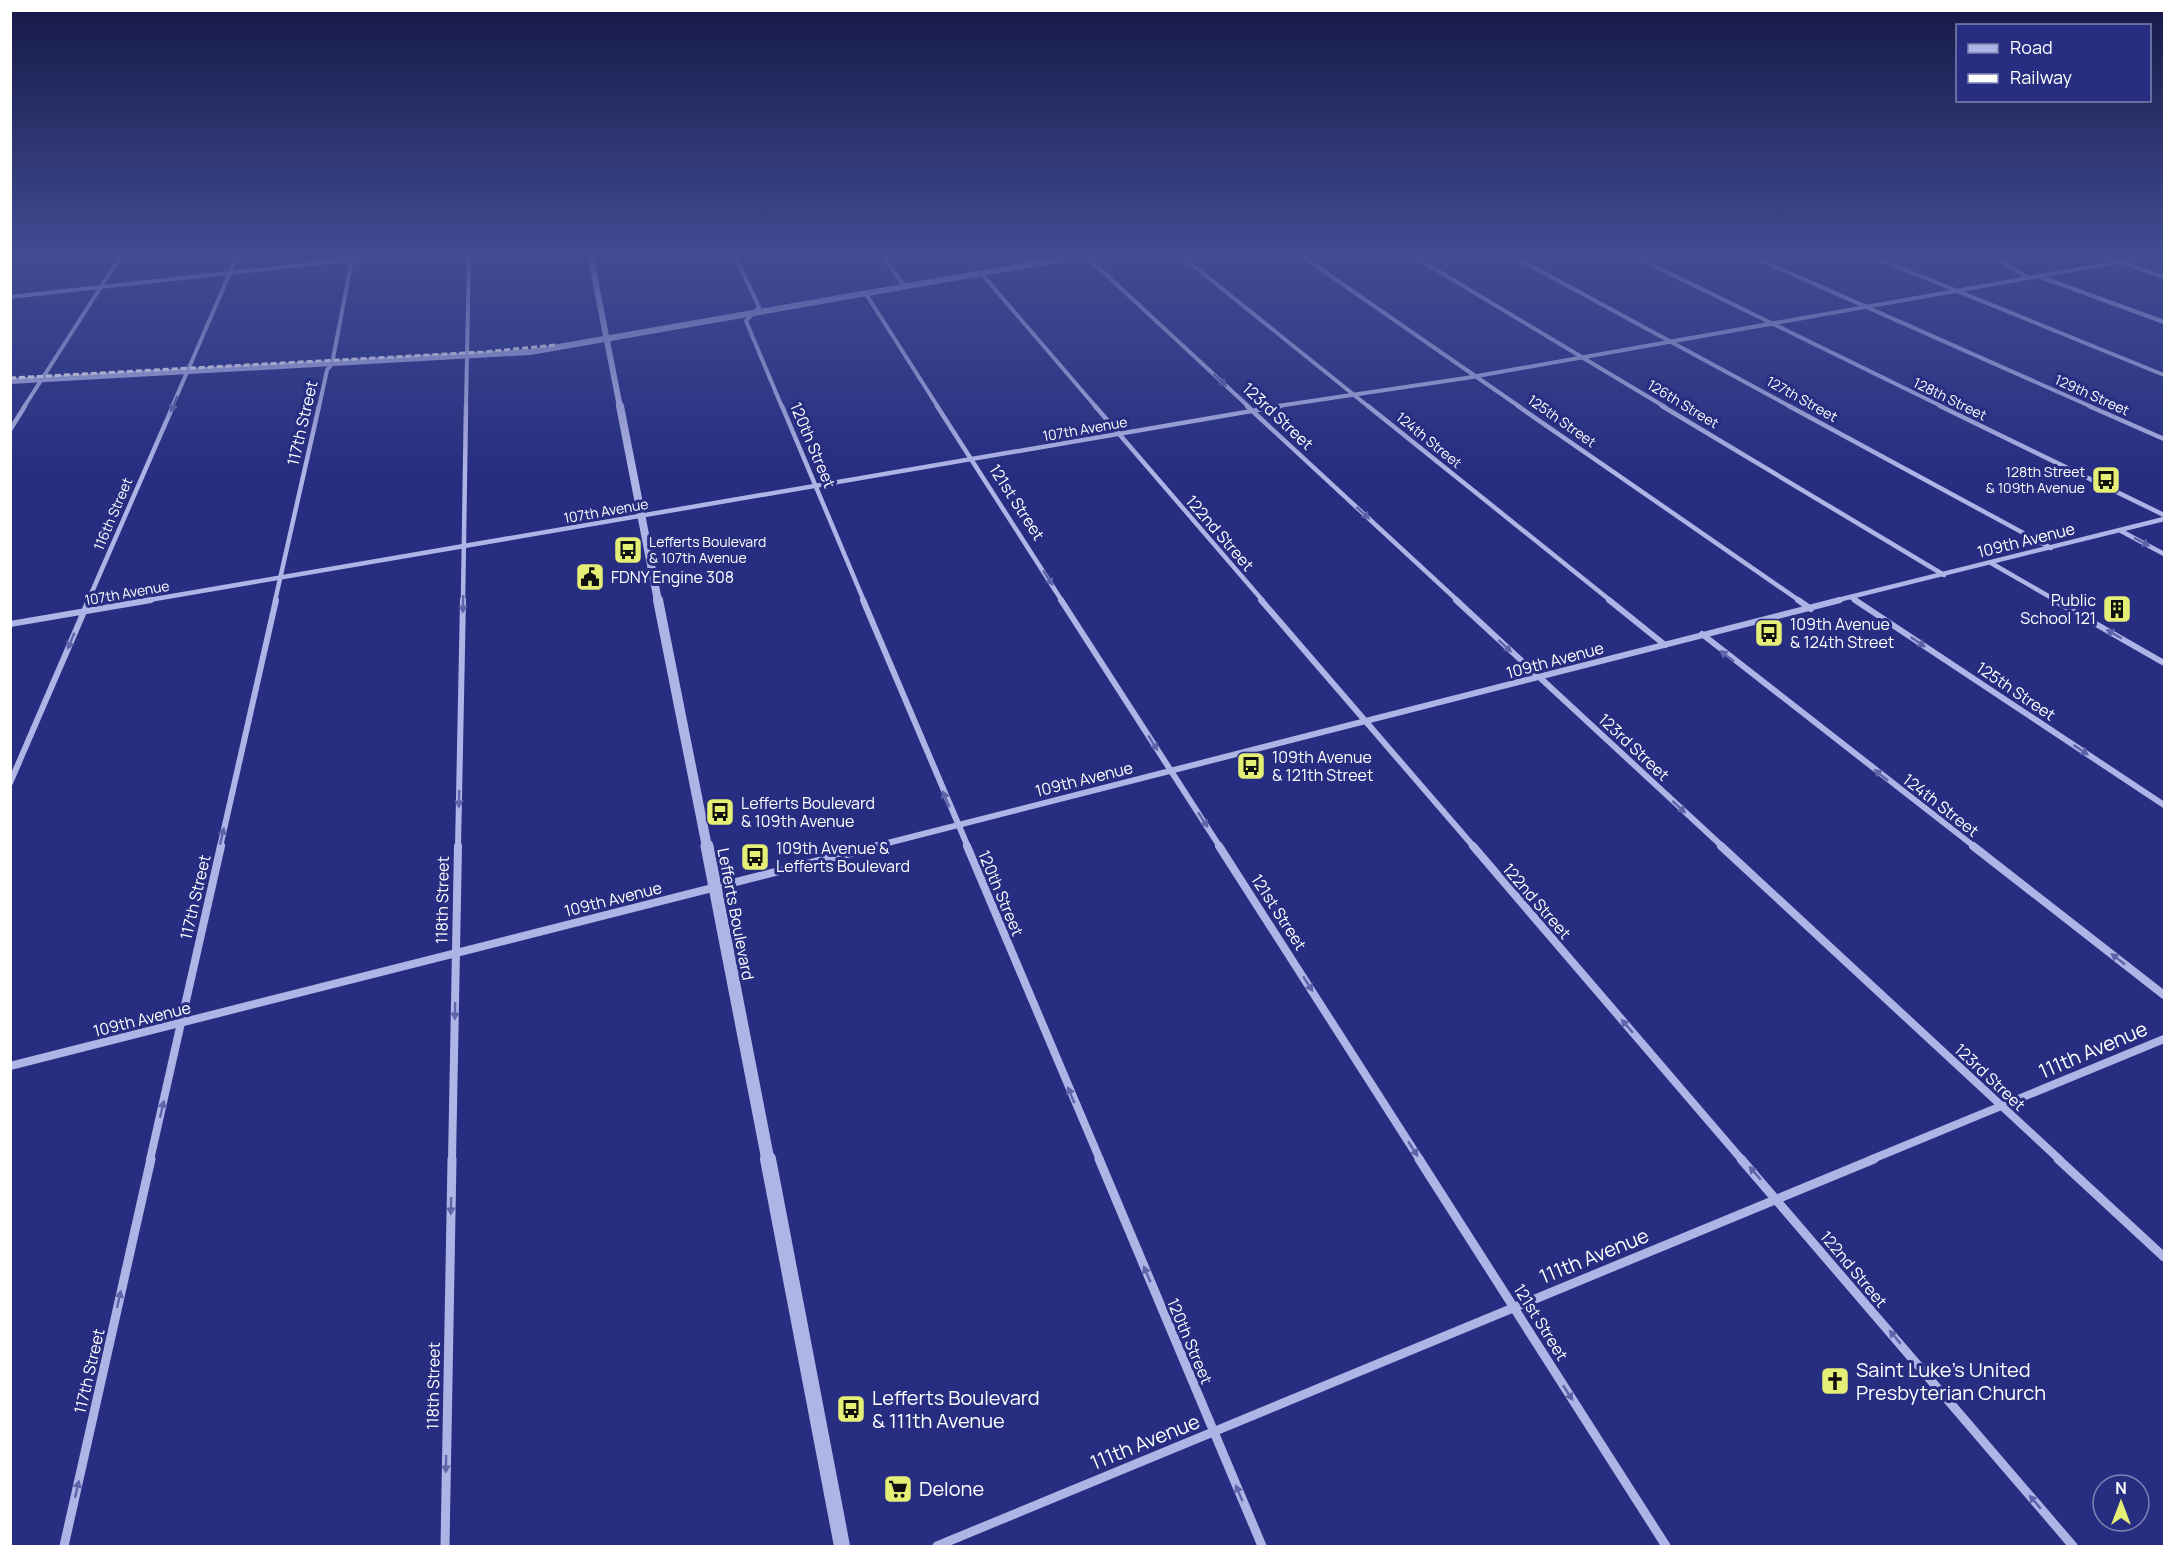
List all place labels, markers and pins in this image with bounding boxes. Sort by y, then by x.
place label: 128th Street & 109th Avenue [1986,462,2085,497]
bus stop icon: 128th Street & 109th Avenue [2090,464,2122,496]
place label: Lefferts Boulevard & 107th Avenue [649,532,766,567]
bus stop icon: Lefferts Boulevard & 107th Avenue [612,534,644,566]
public building icon: FDNY Engine 308 [574,561,606,593]
place label: FDNY Engine 308 [611,566,734,588]
place label: Public School 121 [2020,589,2096,629]
building icon: Public School 121 [2101,593,2133,625]
place label: 109th Avenue & 124th Street [1790,613,1894,653]
bus stop icon: 109th Avenue & 124th Street [1753,617,1785,649]
place label: 109th Avenue & 121th Street [1272,746,1373,786]
bus stop icon: 109th Avenue & 121th Street [1235,750,1267,782]
place label: Lefferts Boulevard & 109th Avenue [741,792,875,832]
bus stop icon: Lefferts Boulevard & 109th Avenue [704,796,736,828]
place label: 109th Avenue & Lefferts Boulevard [776,837,910,877]
bus stop icon: 109th Avenue & Lefferts Boulevard [739,841,771,873]
place label: Saint Luke's United Presbyterian Church [1856,1356,2046,1406]
church icon: Saint Luke's United Presbyterian Church [1819,1365,1851,1397]
place label: Lefferts Boulevard & 111th Avenue [872,1384,1040,1434]
bus stop icon: Lefferts Boulevard & 111th Avenue [835,1393,867,1425]
supermarket icon: Delone [882,1473,914,1505]
place label: Delone [919,1475,984,1502]

